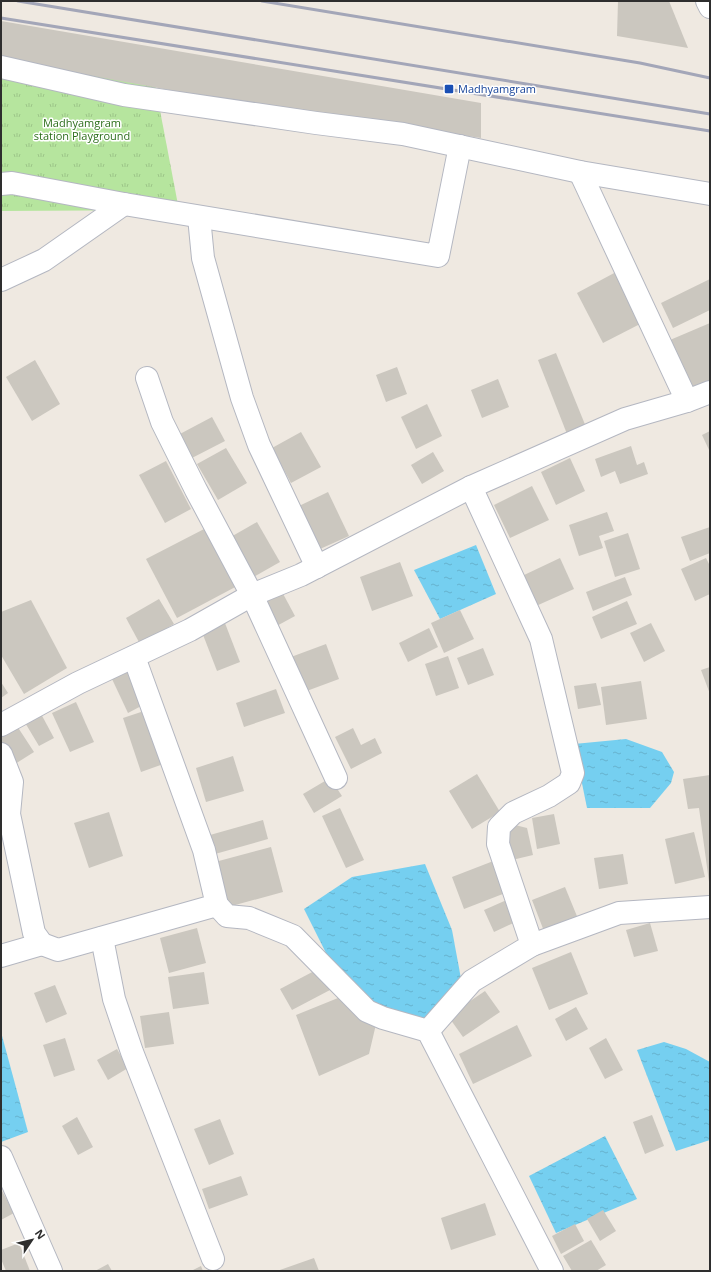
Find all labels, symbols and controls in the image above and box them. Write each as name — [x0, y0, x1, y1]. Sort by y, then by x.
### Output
place label: Madhyamgram — [458, 81, 536, 96]
marker: Madhyamgram — [443, 83, 455, 95]
park label: Madhyamgram station Playground — [34, 115, 130, 143]
north arrow — [12, 1220, 52, 1260]
text: N — [32, 1226, 49, 1242]

